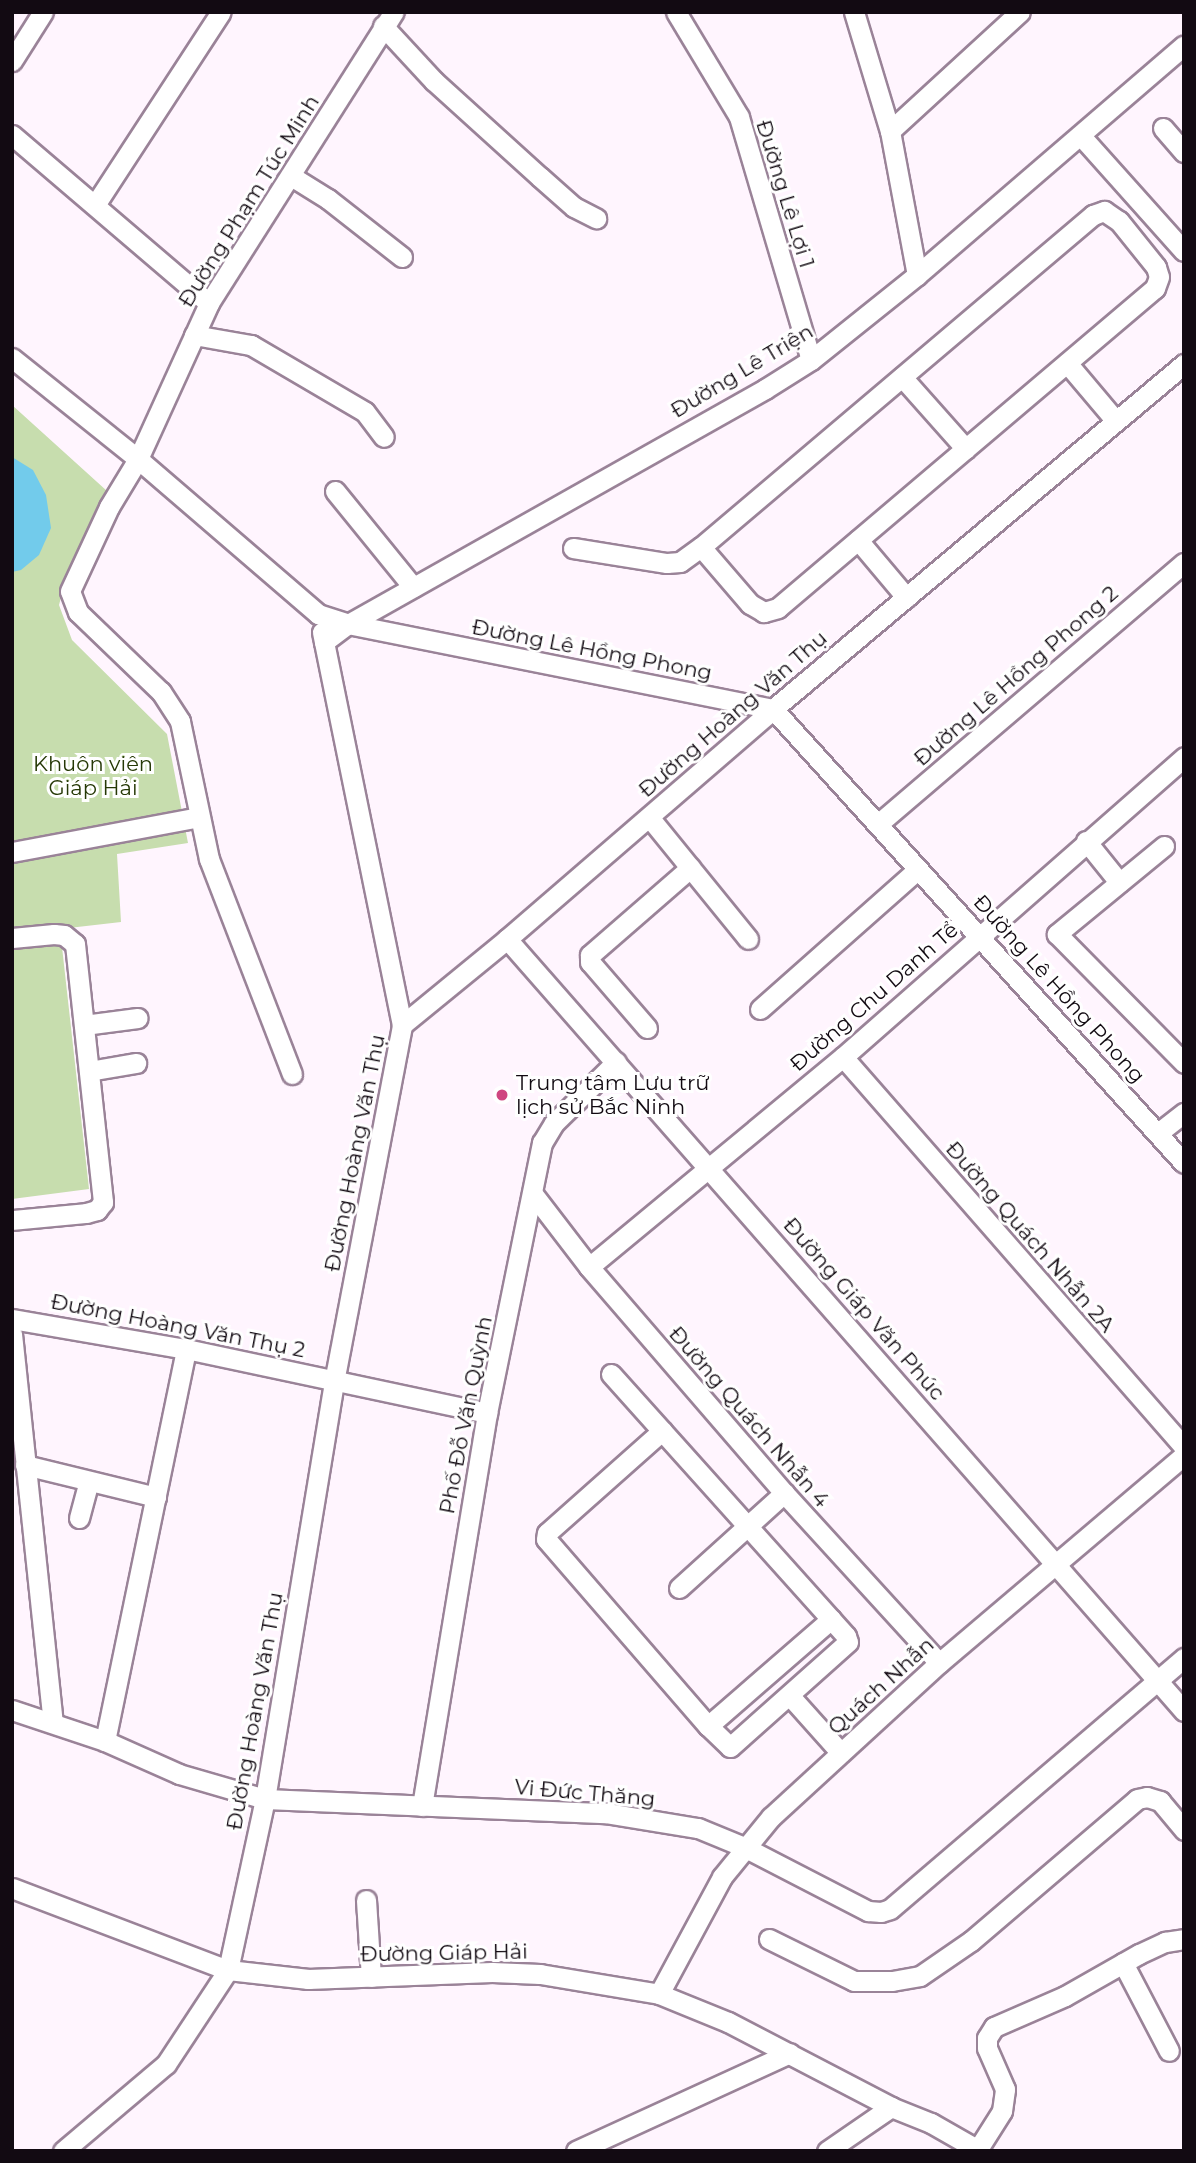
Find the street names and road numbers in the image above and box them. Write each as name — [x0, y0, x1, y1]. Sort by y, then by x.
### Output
street label: Đường Phạm Túc Minh — [173, 90, 325, 312]
street label: Đường Lê Lợi 1 — [751, 117, 819, 271]
street label: Đường Lê Triện — [666, 319, 818, 423]
street label: Đường Lê Hồng Phong 2 — [909, 581, 1123, 771]
street label: Đường Lê Hồng Phong — [470, 614, 714, 686]
street label: Đường Hoàng Văn Thụ — [634, 625, 832, 803]
street label: Đường Lê Hồng Phong — [968, 890, 1150, 1088]
street label: Đường Chu Danh Tể — [785, 917, 963, 1077]
street label: Đường Hoàng Văn Thụ — [320, 1032, 390, 1274]
street label: Đường Quách Nhẫn 2A — [940, 1137, 1120, 1337]
street label: Đường Giáp Văn Phúc — [778, 1213, 950, 1405]
street label: Đường Hoàng Văn Thụ 2 — [49, 1289, 307, 1363]
street label: Phố Đỗ Văn Quỳnh — [434, 1314, 498, 1516]
street label: Đường Quách Nhẫn 4 — [664, 1321, 834, 1513]
street label: Đường Hoàng Văn Thụ — [222, 1590, 288, 1832]
street label: Quách Nhẫn — [823, 1632, 939, 1740]
street label: Vi Đức Thăng — [514, 1774, 656, 1812]
street label: Đường Giáp Hải — [360, 1939, 528, 1967]

